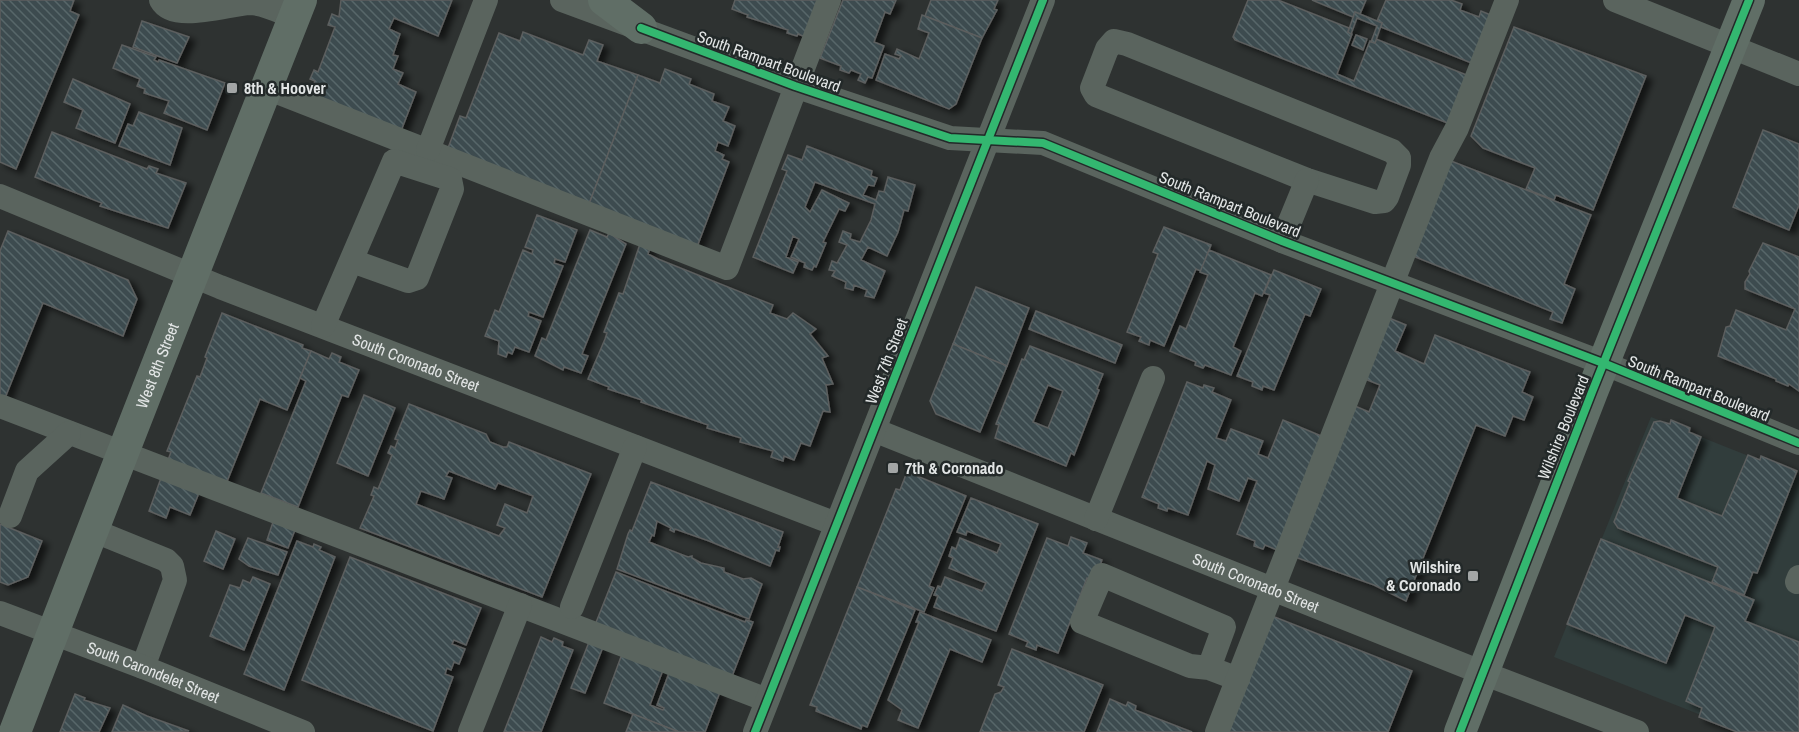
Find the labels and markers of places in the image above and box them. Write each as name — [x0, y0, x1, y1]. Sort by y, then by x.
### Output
place label: 8th & Hoover — [244, 77, 327, 99]
marker: 8th & Hoover — [225, 81, 239, 95]
place label: 7th & Coronado — [905, 457, 1003, 479]
marker: 7th & Coronado — [886, 461, 900, 475]
place label: Wilshire & Coronado — [1386, 556, 1461, 596]
marker: Wilshire & Coronado — [1466, 569, 1480, 583]

